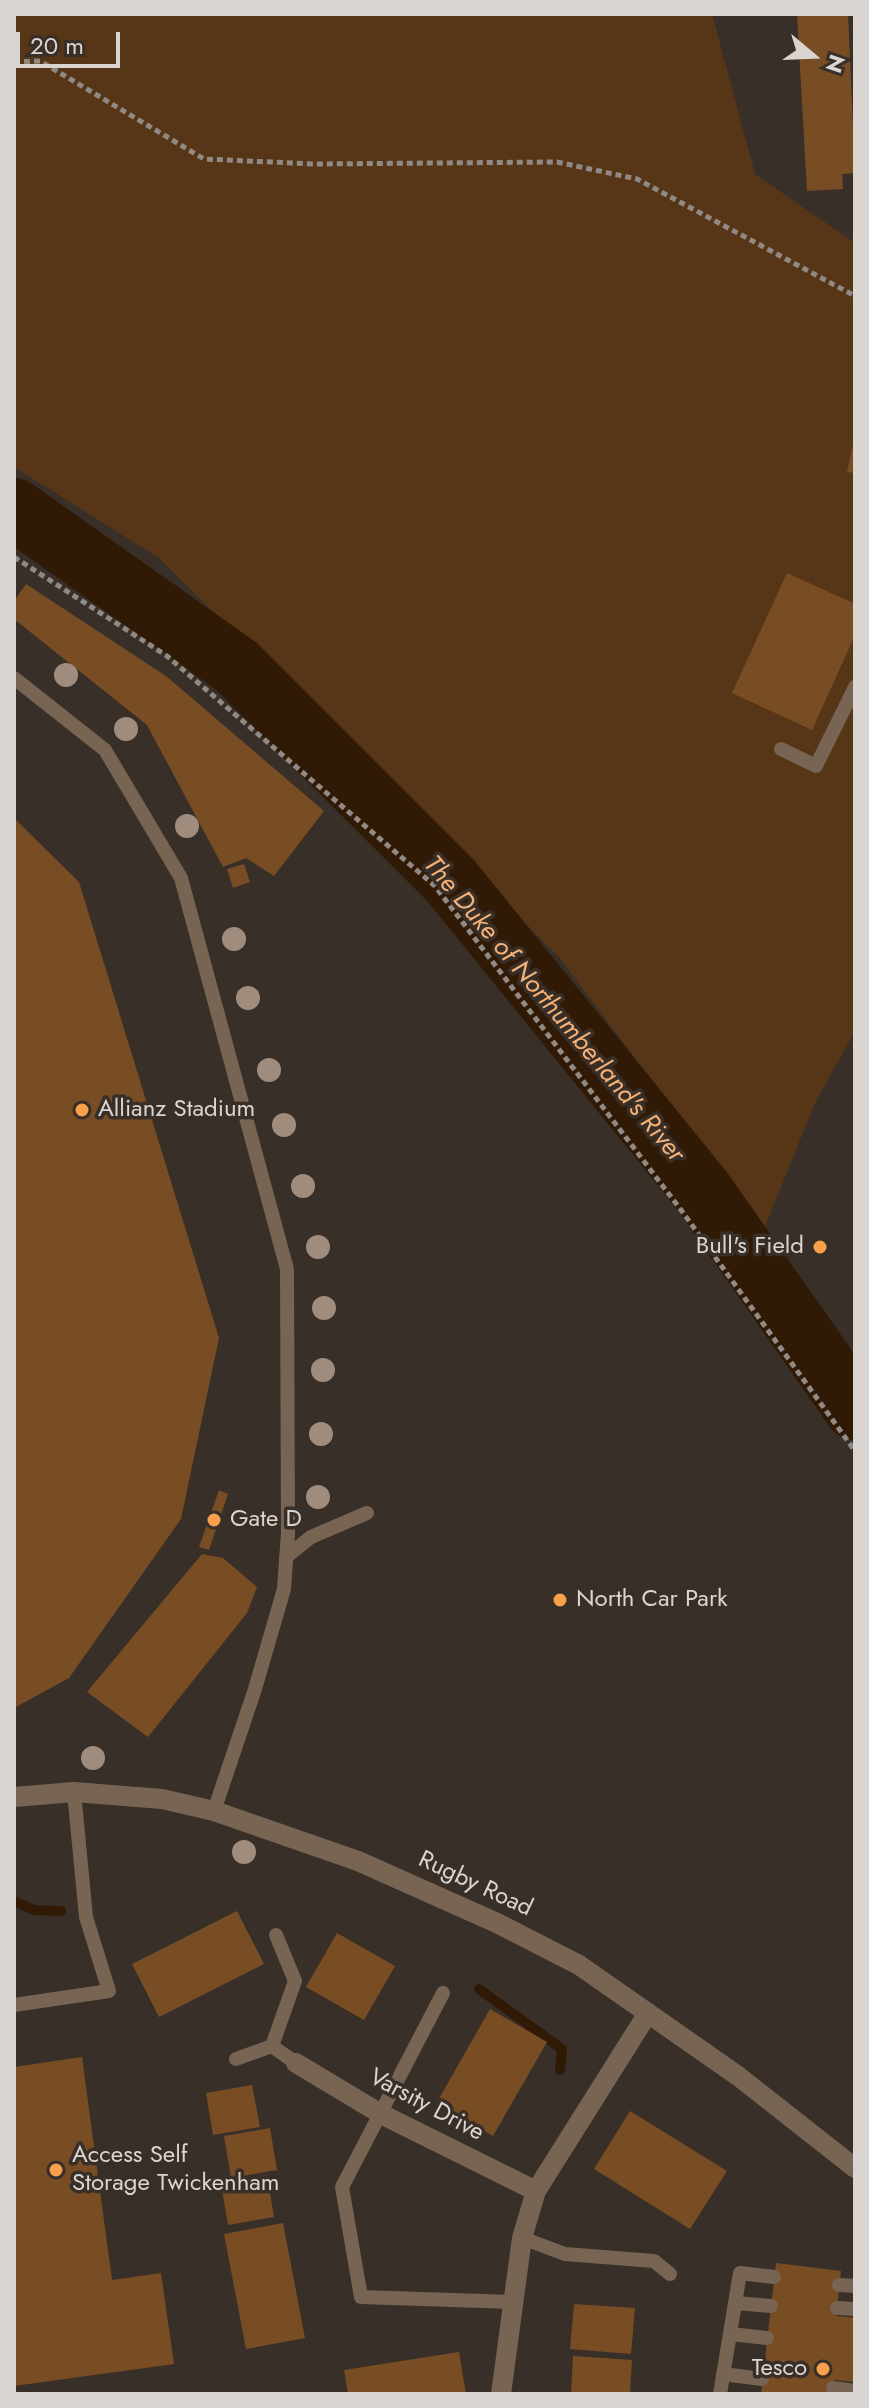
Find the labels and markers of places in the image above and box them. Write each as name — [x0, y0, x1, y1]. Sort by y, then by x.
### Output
place label: Allianz Stadium — [98, 1096, 255, 1124]
marker: Allianz Stadium — [73, 1101, 91, 1119]
place label: Bull's Field — [696, 1233, 804, 1261]
marker: Bull's Field — [811, 1238, 829, 1256]
place label: Gate D — [230, 1506, 302, 1534]
marker: Gate D — [205, 1511, 223, 1529]
place label: North Car Park — [576, 1586, 728, 1614]
marker: North Car Park — [551, 1591, 569, 1609]
place label: Access Self Storage Twickenham — [72, 2142, 280, 2198]
marker: Access Self Storage Twickenham — [47, 2161, 65, 2179]
place label: Tesco — [752, 2355, 807, 2383]
marker: Tesco — [814, 2360, 832, 2378]

